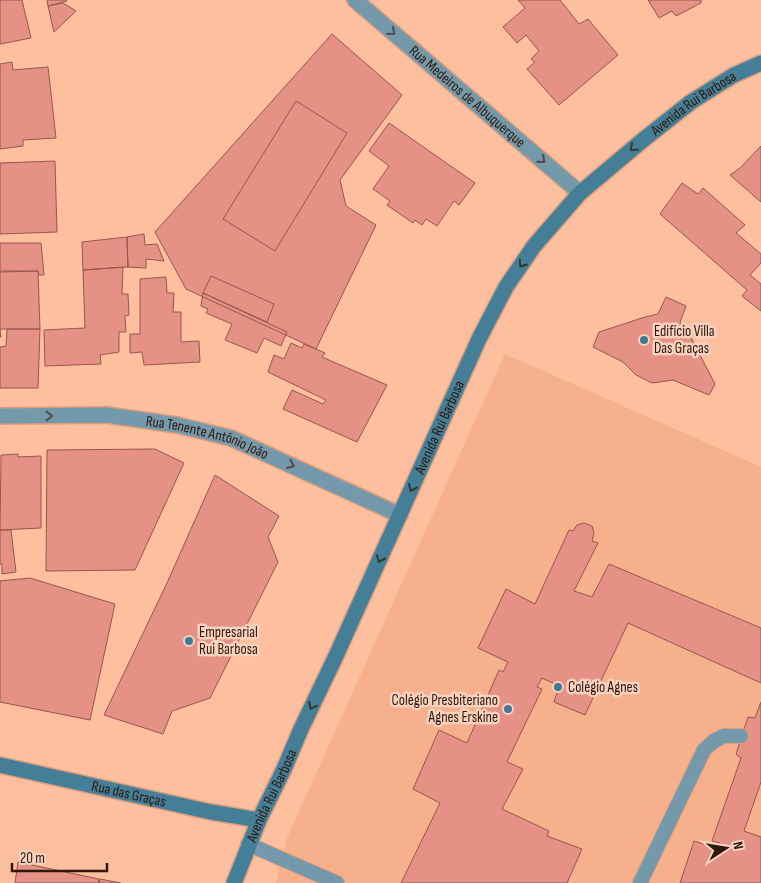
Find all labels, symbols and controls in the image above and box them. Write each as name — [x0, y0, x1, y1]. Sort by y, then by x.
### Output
one-way arrow — [387, 26, 396, 35]
street label: Rua Medeiros de Albuquerque — [405, 41, 529, 152]
street label: Avenida Rui Barbosa — [646, 66, 740, 140]
one-way arrow — [630, 142, 639, 151]
one-way arrow — [536, 155, 545, 163]
one-way arrow — [519, 258, 528, 268]
place label: Edifício Villa Das Graças — [654, 322, 715, 358]
marker: Edifício Villa Das Graças — [638, 334, 650, 346]
street label: Avenida Rui Barbosa — [409, 377, 469, 478]
one-way arrow — [45, 411, 53, 421]
street label: Rua Tenente Antônio João — [144, 411, 272, 463]
one-way arrow — [286, 459, 295, 470]
one-way arrow — [407, 483, 418, 492]
one-way arrow — [375, 554, 386, 563]
place label: Empresarial Rui Barbosa — [199, 623, 258, 659]
marker: Empresarial Rui Barbosa — [183, 635, 195, 647]
place label: Colégio Agnes — [568, 678, 638, 697]
marker: Colégio Agnes — [552, 681, 564, 693]
place label: Colégio Presbiteriano Agnes Erskine — [392, 691, 498, 727]
one-way arrow — [307, 701, 318, 710]
marker: Colégio Presbiteriano Agnes Erskine — [502, 703, 514, 715]
street label: Avenida Rui Barbosa — [241, 746, 301, 846]
street label: Rua das Graças — [90, 776, 168, 811]
north arrow — [701, 823, 751, 873]
scale bar — [12, 840, 108, 872]
text: N — [729, 840, 747, 851]
text: 20 m — [20, 849, 45, 868]

